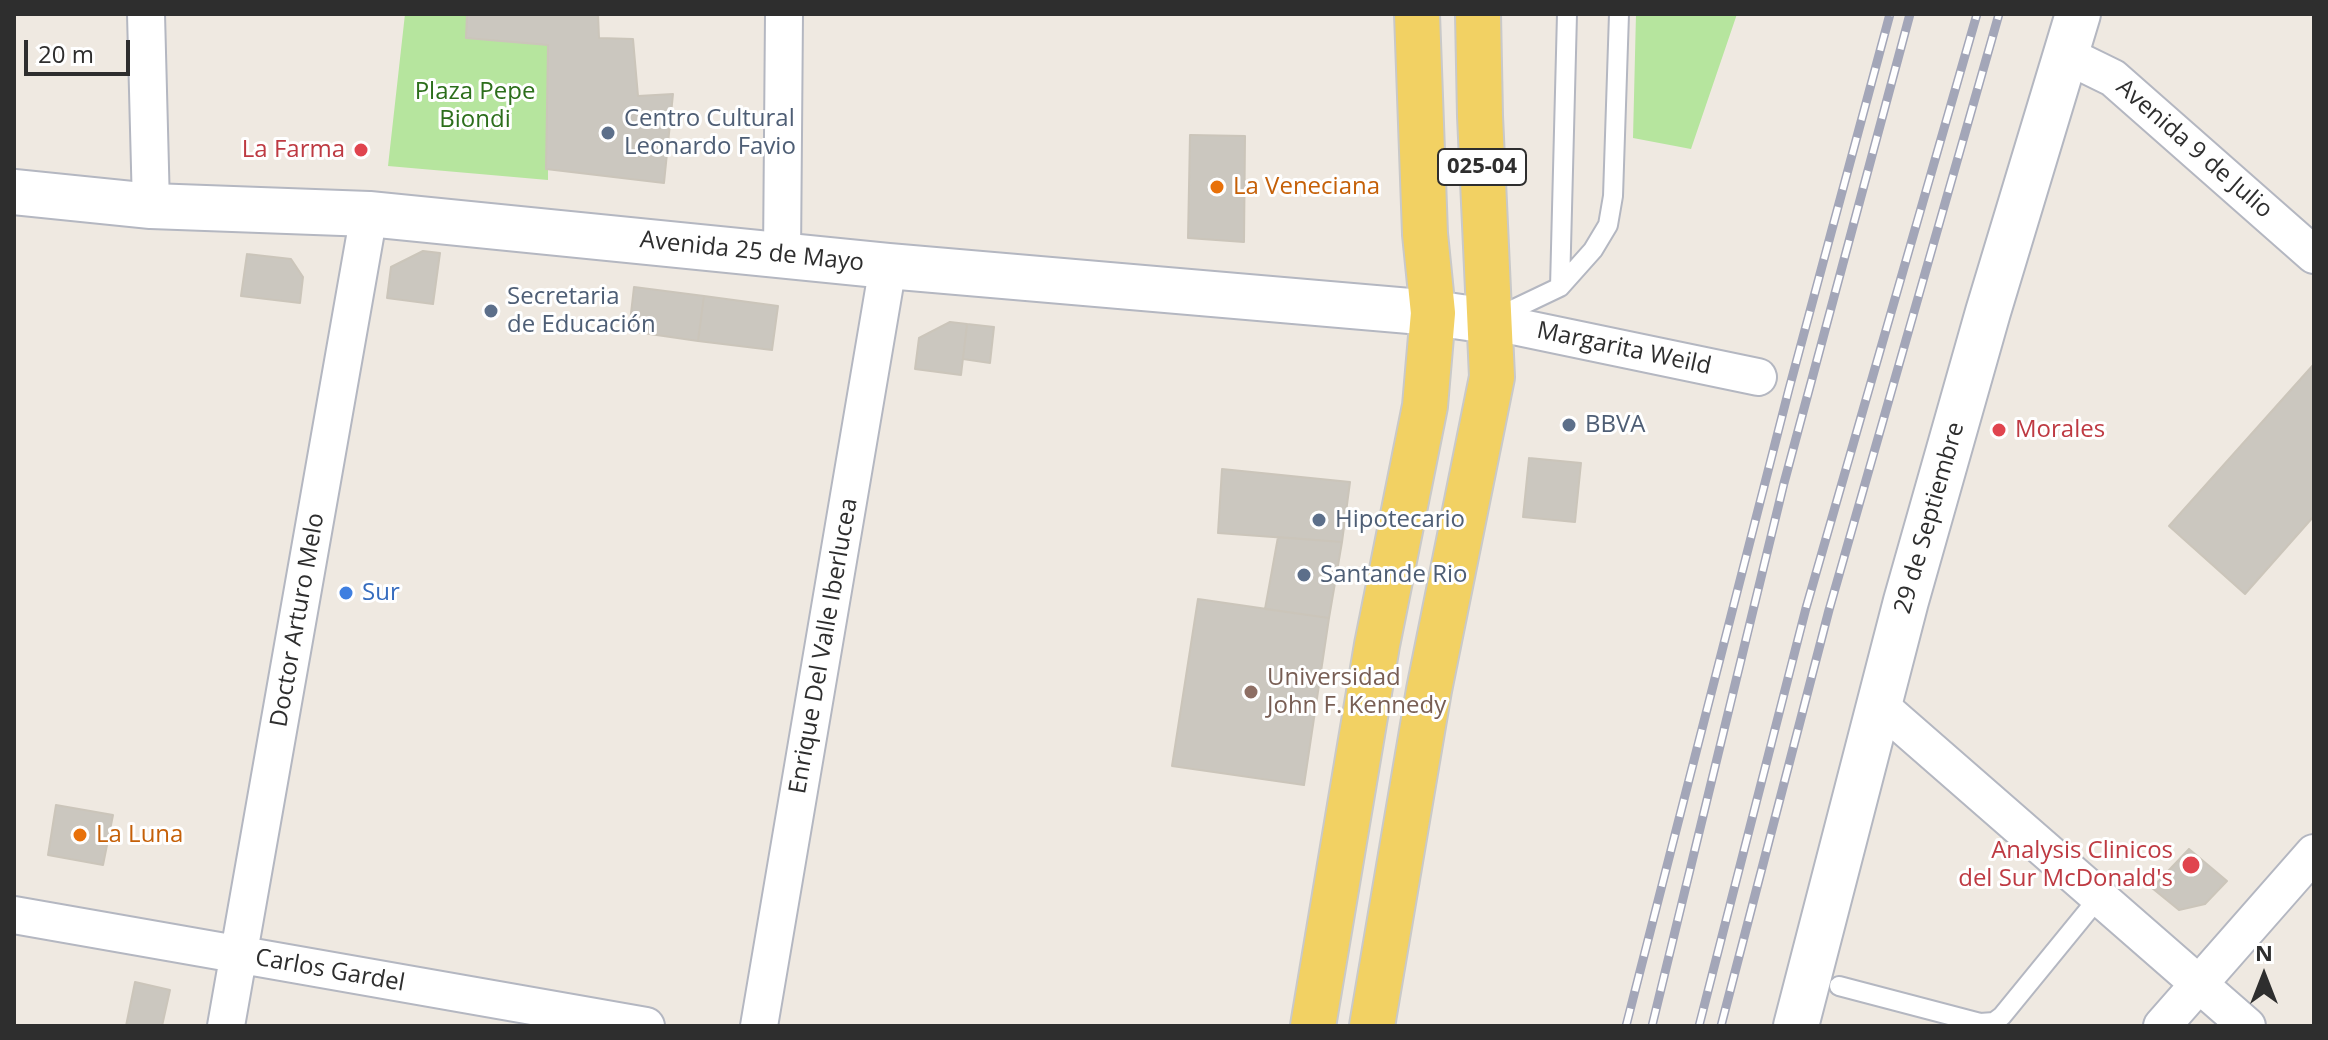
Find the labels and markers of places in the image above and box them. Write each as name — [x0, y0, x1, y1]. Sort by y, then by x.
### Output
place label: Centro Cultural Leonardo Favio — [624, 105, 796, 161]
marker: Centro Cultural Leonardo Favio — [599, 124, 617, 142]
place label: La Farma — [242, 136, 345, 164]
marker: La Farma — [352, 141, 370, 159]
place label: La Veneciana — [1233, 173, 1380, 201]
marker: La Veneciana — [1208, 178, 1226, 196]
place label: Secretaria de Educación — [507, 283, 656, 339]
marker: Secretaria de Educación — [482, 302, 500, 320]
place label: BBVA — [1585, 411, 1645, 439]
marker: BBVA — [1560, 416, 1578, 434]
place label: Morales — [2015, 416, 2105, 444]
marker: Morales — [1990, 421, 2008, 439]
place label: Hipotecario — [1335, 506, 1465, 534]
marker: Hipotecario — [1310, 511, 1328, 529]
place label: Santande Rio — [1320, 561, 1468, 589]
marker: Santande Rio — [1295, 566, 1313, 584]
place label: Sur — [362, 579, 400, 607]
marker: Sur — [337, 584, 355, 602]
place label: Universidad John F. Kennedy — [1267, 664, 1446, 720]
marker: Universidad John F. Kennedy — [1242, 683, 1260, 701]
place label: La Luna — [96, 821, 183, 849]
marker: La Luna — [71, 826, 89, 844]
place label: Analysis Clinicos del Sur McDonald's — [1958, 837, 2173, 893]
marker: Analysis Clinicos del Sur McDonald's — [2180, 854, 2202, 876]

